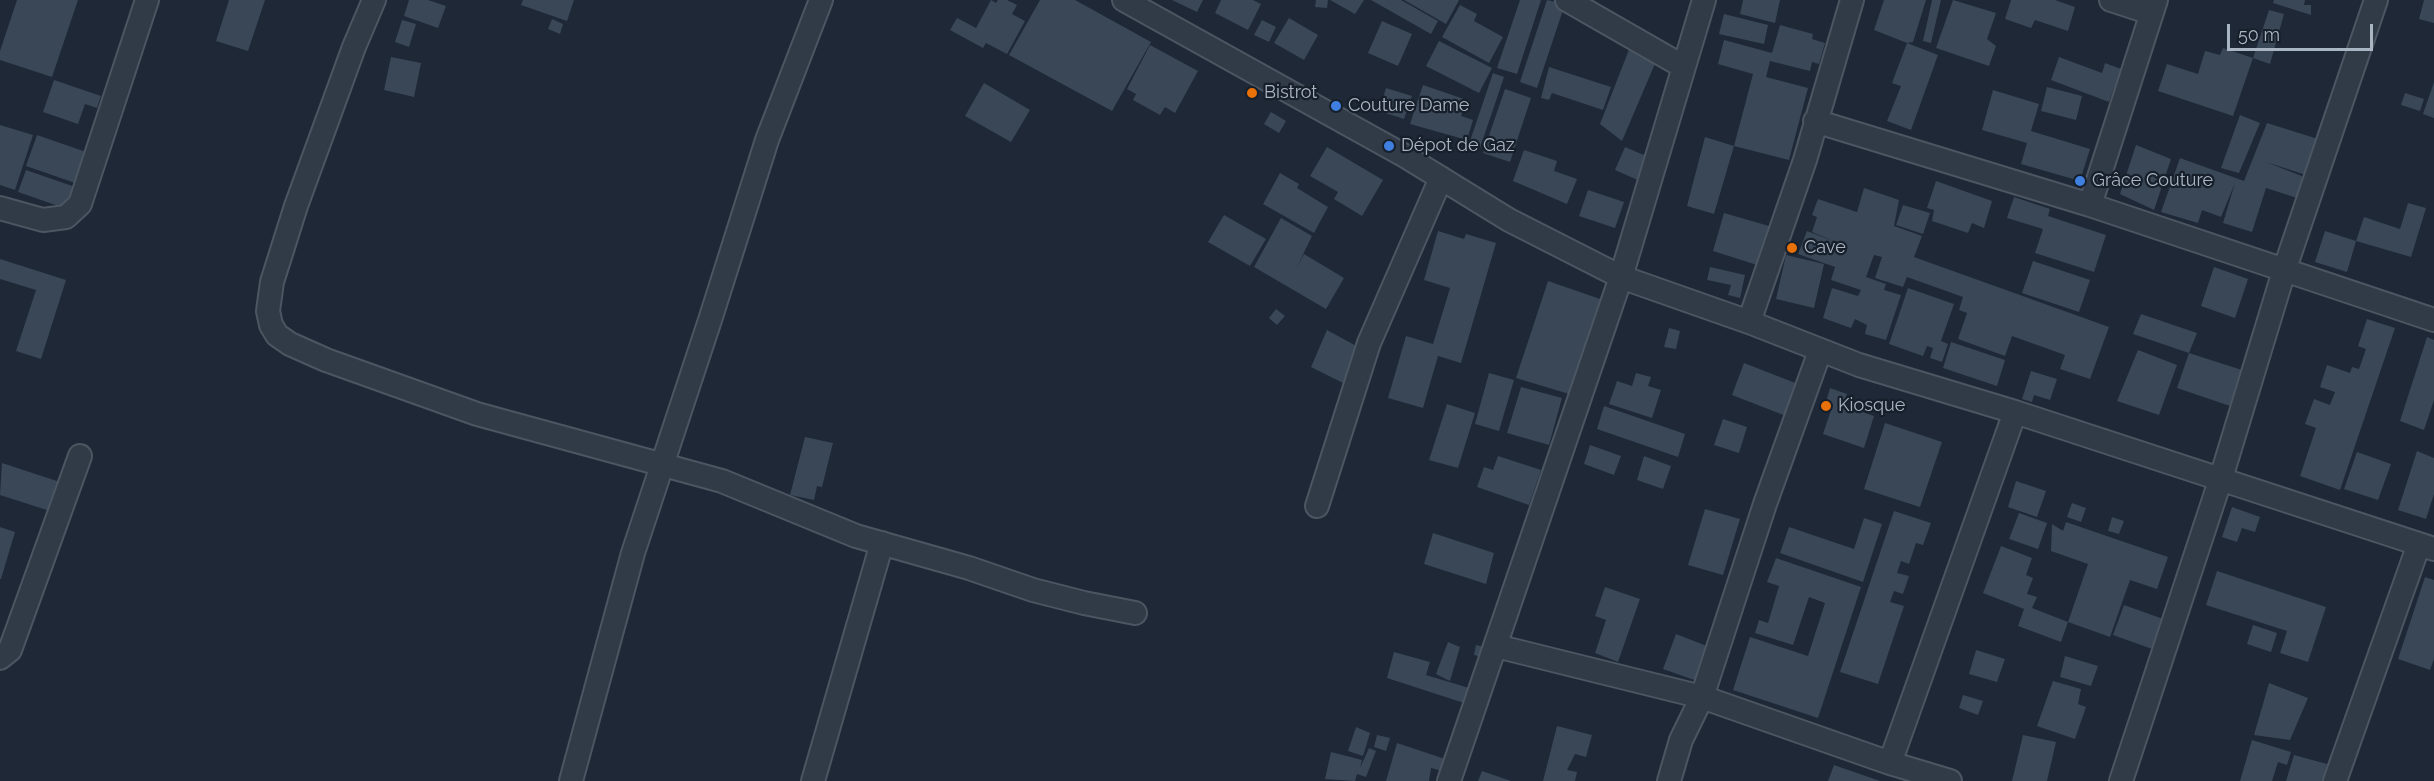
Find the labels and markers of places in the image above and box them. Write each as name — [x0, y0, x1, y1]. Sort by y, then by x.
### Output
place label: Bistrot — [1264, 82, 1317, 104]
marker: Bistrot — [1245, 86, 1259, 100]
place label: Couture Dame — [1348, 95, 1469, 117]
marker: Couture Dame — [1329, 99, 1343, 113]
place label: Dépot de Gaz — [1401, 135, 1515, 157]
marker: Dépot de Gaz — [1382, 139, 1396, 153]
place label: Grâce Couture — [2092, 170, 2213, 192]
marker: Grâce Couture — [2073, 174, 2087, 188]
place label: Cave — [1804, 237, 1846, 259]
marker: Cave — [1785, 241, 1799, 255]
place label: Kiosque — [1838, 395, 1905, 417]
marker: Kiosque — [1819, 399, 1833, 413]

